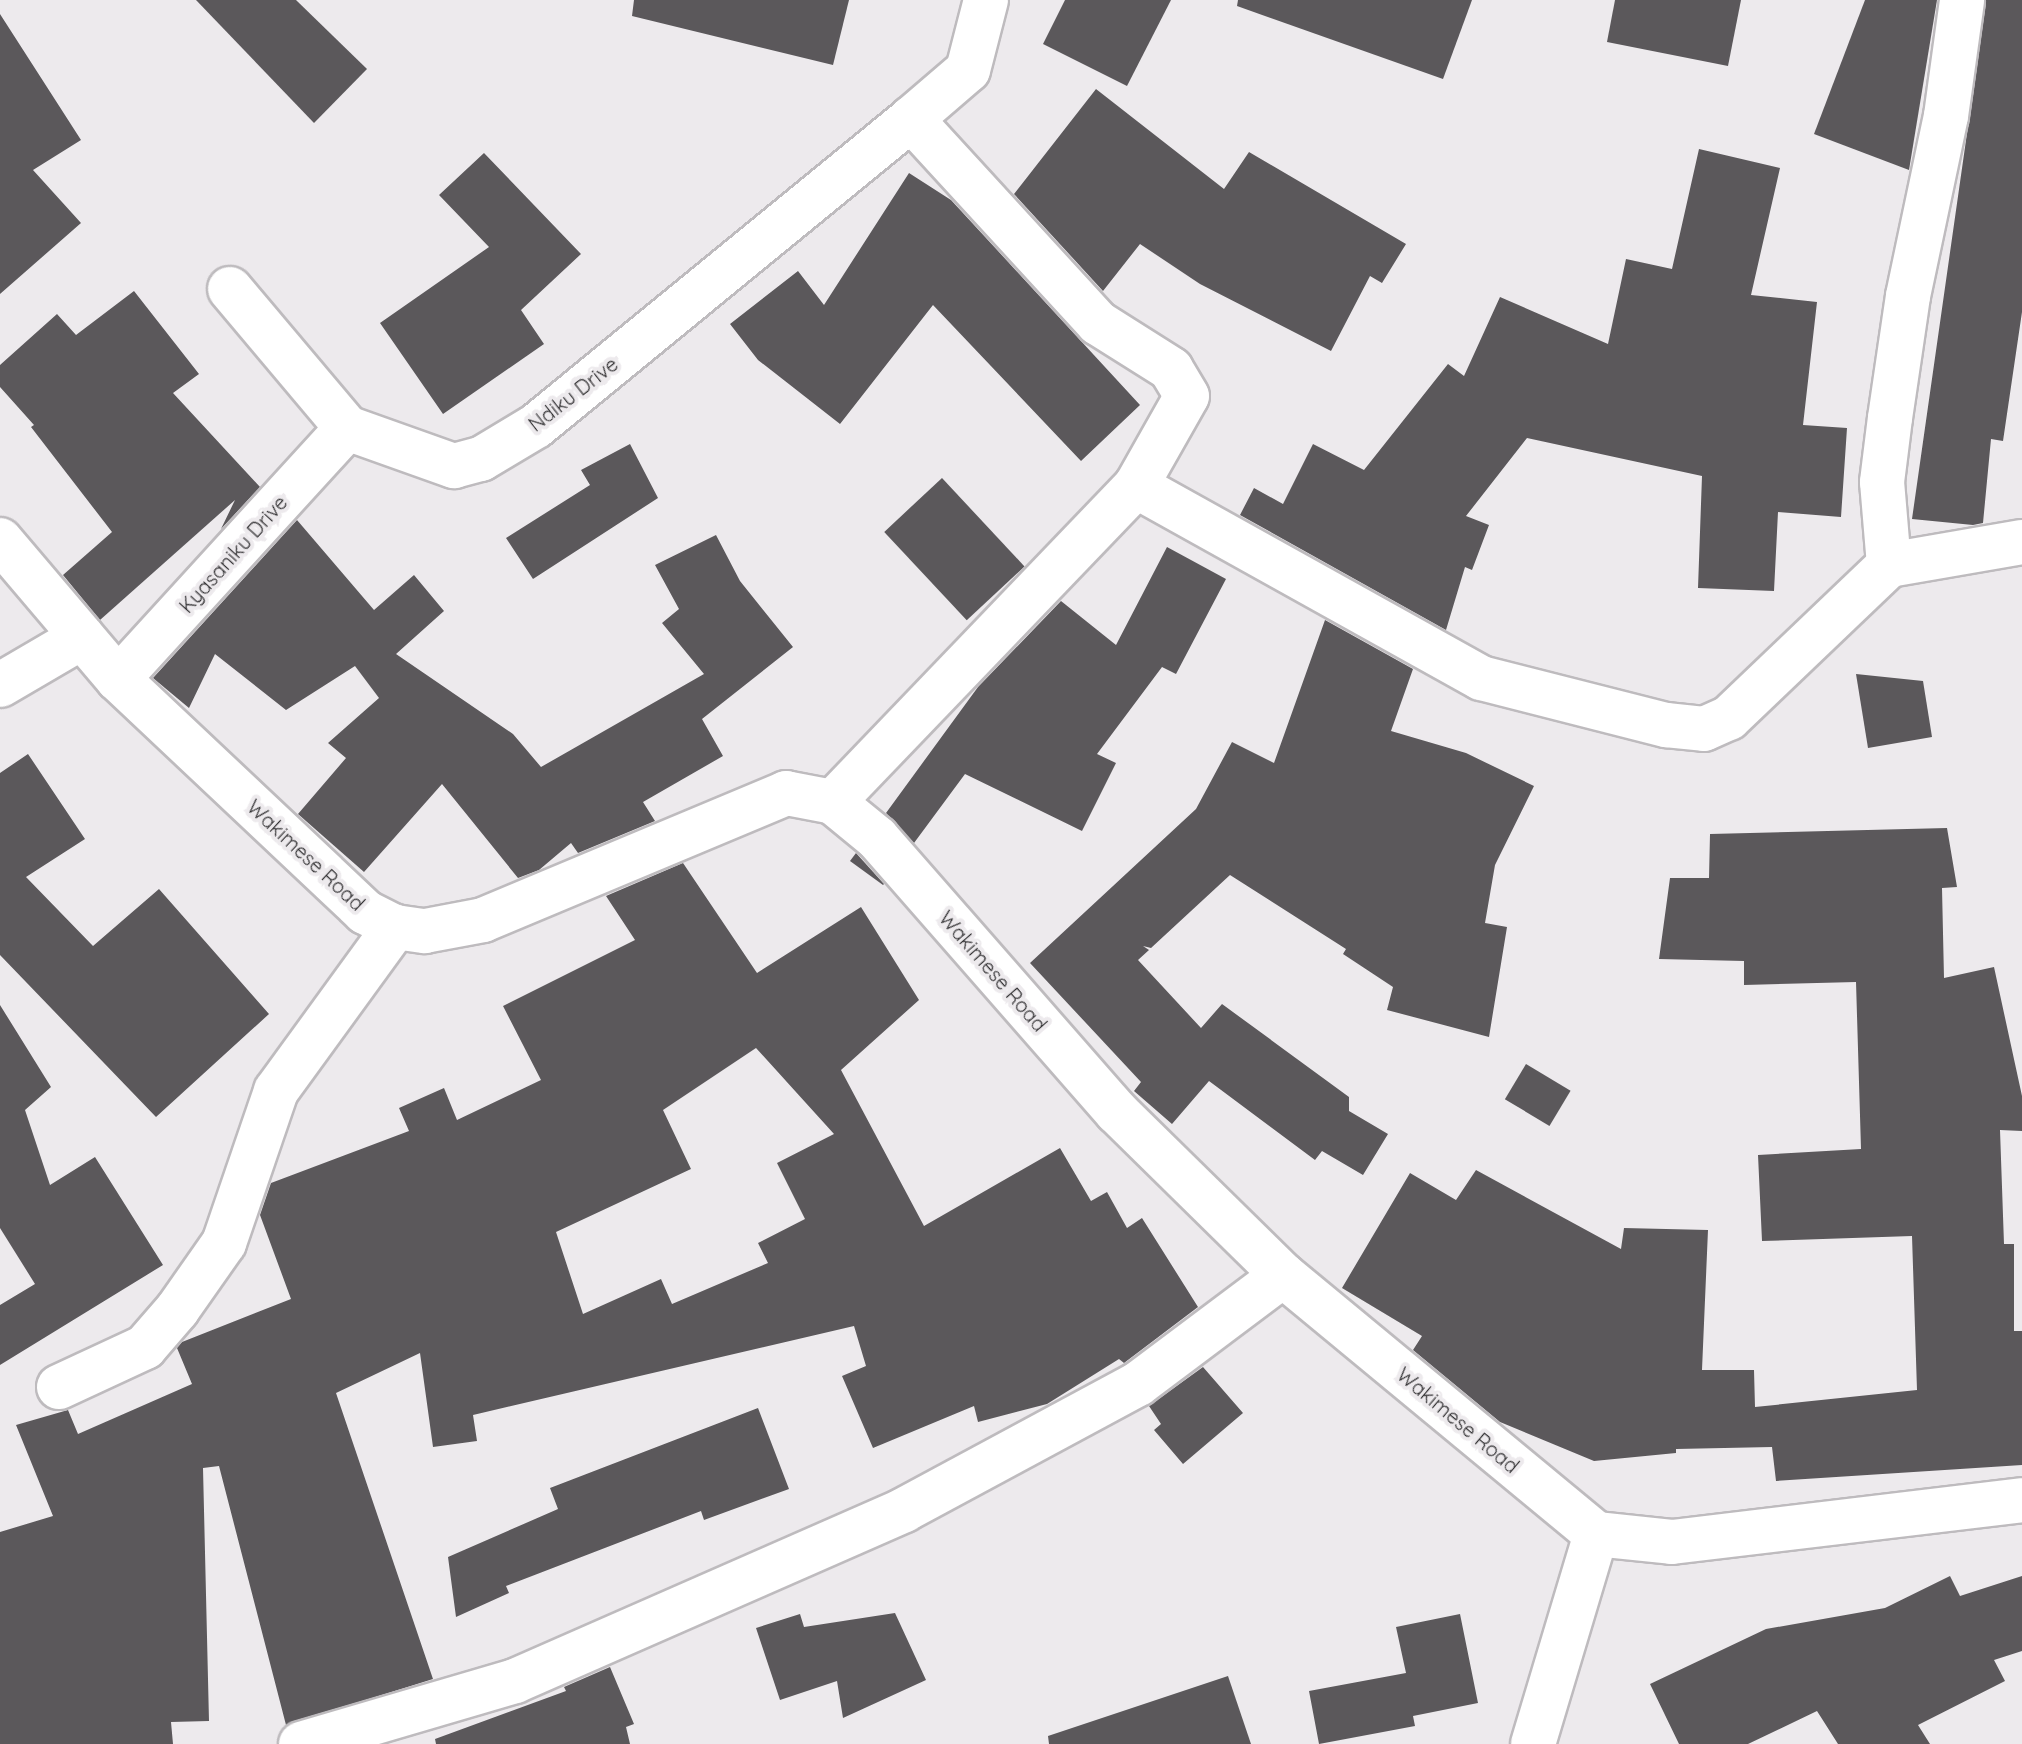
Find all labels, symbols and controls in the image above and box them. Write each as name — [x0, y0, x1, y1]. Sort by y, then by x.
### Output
street label: Ndiku Drive — [524, 352, 622, 436]
street label: Kyasaniku Drive — [174, 490, 292, 618]
street label: Wakimese Road — [242, 795, 370, 915]
street label: Wakimese Road — [934, 906, 1052, 1036]
street label: Wakimese Road — [1392, 1362, 1524, 1478]

